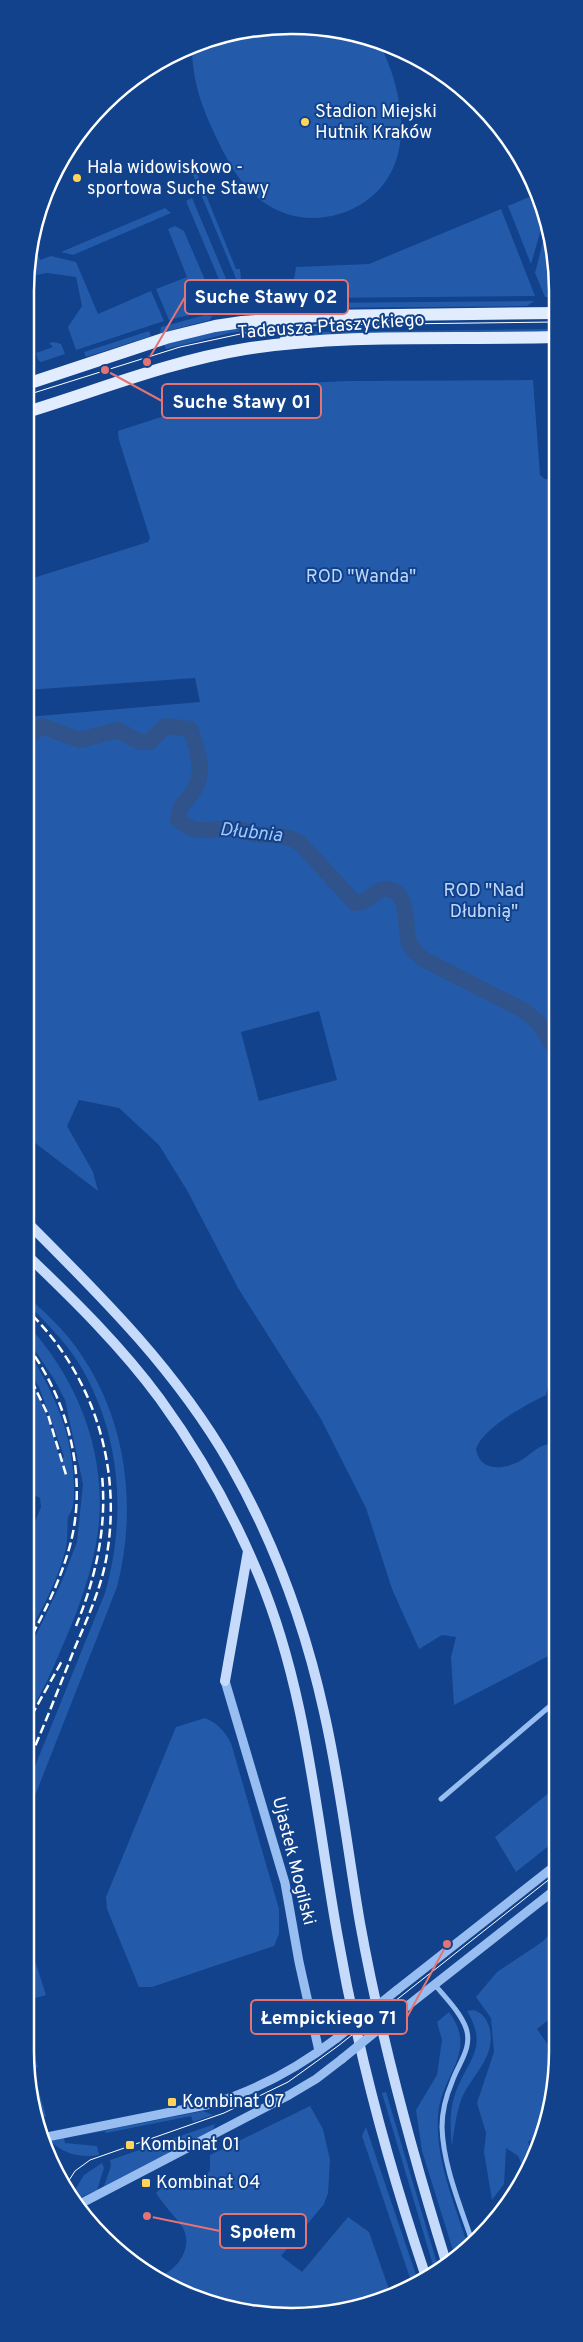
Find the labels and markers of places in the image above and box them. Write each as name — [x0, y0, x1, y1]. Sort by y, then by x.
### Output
place label: Stadion Miejski Hutnik Kraków — [315, 101, 437, 145]
marker: Stadion Miejski Hutnik Kraków — [299, 116, 311, 128]
place label: Hala widowiskowo - sportowa Suche Stawy — [87, 157, 269, 201]
marker: Hala widowiskowo - sportowa Suche Stawy — [71, 172, 83, 184]
callout: Suche Stawy 02 — [185, 280, 348, 314]
callout: Suche Stawy 01 — [162, 384, 321, 418]
callout: Łempickiego 71 — [251, 2000, 407, 2034]
place label: Kombinat 07 — [182, 2091, 284, 2114]
marker: Kombinat 07 — [166, 2096, 178, 2108]
place label: Kombinat 01 — [140, 2134, 240, 2157]
marker: Kombinat 01 — [124, 2139, 136, 2151]
place label: Kombinat 04 — [156, 2172, 261, 2195]
marker: Kombinat 04 — [140, 2177, 152, 2189]
callout: Społem — [220, 2214, 306, 2248]

